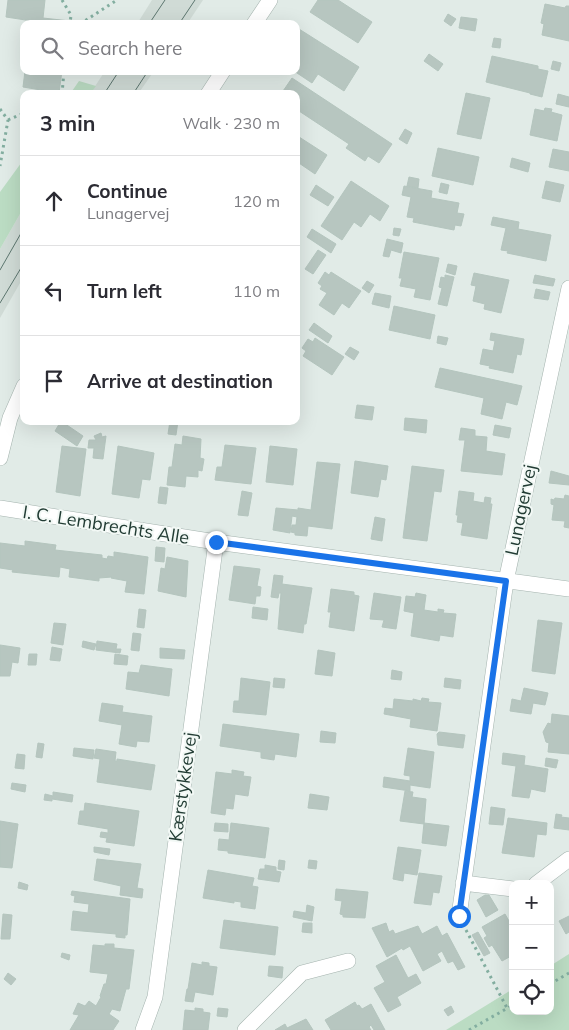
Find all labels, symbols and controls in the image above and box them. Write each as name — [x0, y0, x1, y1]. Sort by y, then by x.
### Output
search box — [20, 20, 300, 75]
icon: search — [38, 34, 66, 62]
text: Search here — [78, 36, 182, 60]
text: 3 min — [40, 110, 95, 136]
text: Walk · 230 m — [182, 113, 280, 133]
text: Continue — [87, 179, 167, 203]
icon: ahead — [40, 187, 68, 215]
text: 120 m — [233, 191, 280, 211]
text: Lunagervej — [87, 203, 169, 223]
icon: left — [40, 277, 68, 305]
text: Turn left — [87, 279, 162, 303]
text: 110 m — [233, 281, 280, 301]
icon: arrive — [40, 367, 68, 395]
text: Arrive at destination — [87, 369, 273, 393]
street label: Lunagervej — [500, 462, 541, 558]
street label: I. C. Lembrechts Alle — [21, 500, 191, 549]
route end — [205, 531, 228, 554]
street label: Kærstykkevej — [163, 731, 202, 843]
map controls — [509, 880, 554, 1015]
button: + — [509, 880, 554, 925]
route start — [448, 905, 471, 928]
button: − — [509, 925, 554, 970]
button: locate — [509, 970, 554, 1015]

